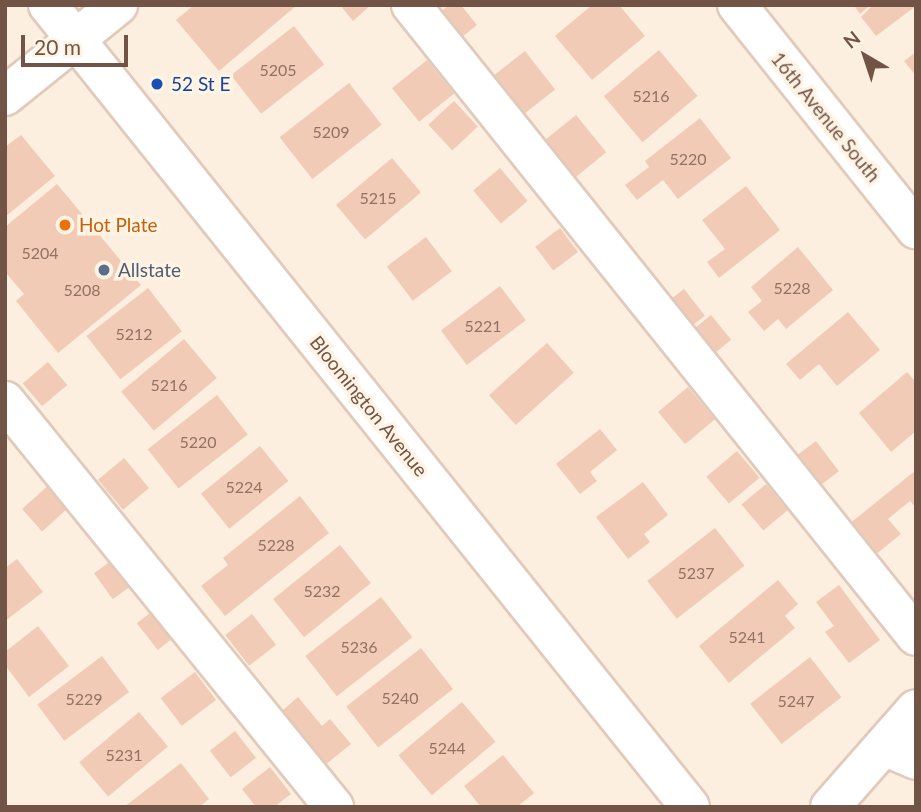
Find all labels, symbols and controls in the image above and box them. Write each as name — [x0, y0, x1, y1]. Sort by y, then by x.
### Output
scale bar — [24, 21, 131, 65]
north arrow — [830, 21, 900, 91]
text: N — [839, 26, 864, 53]
text: 20 m — [34, 34, 81, 59]
street label: 16th Avenue South — [766, 47, 886, 187]
house number: 5205 — [259, 60, 297, 80]
place label: 52 St E — [171, 73, 230, 95]
marker: 52 St E — [149, 76, 165, 92]
house number: 5216 — [632, 86, 670, 106]
house number: 5209 — [312, 122, 350, 142]
house number: 5220 — [669, 149, 707, 169]
house number: 5215 — [359, 188, 397, 208]
place label: Hot Plate — [79, 214, 157, 236]
marker: Hot Plate — [57, 217, 73, 233]
house number: 5204 — [21, 243, 59, 263]
place label: Allstate — [118, 259, 181, 281]
marker: Allstate — [96, 262, 112, 278]
house number: 5228 — [773, 278, 811, 298]
house number: 5208 — [63, 280, 101, 300]
house number: 5221 — [464, 316, 502, 336]
house number: 5212 — [115, 324, 153, 344]
street label: Bloomington Avenue — [305, 331, 433, 481]
house number: 5216 — [150, 375, 188, 395]
house number: 5220 — [179, 432, 217, 452]
house number: 5224 — [225, 477, 263, 497]
house number: 5228 — [257, 535, 295, 555]
house number: 5237 — [677, 563, 715, 583]
house number: 5232 — [303, 581, 341, 601]
house number: 5241 — [728, 627, 766, 647]
house number: 5236 — [340, 637, 378, 657]
house number: 5240 — [381, 688, 419, 708]
house number: 5229 — [65, 689, 103, 709]
house number: 5247 — [777, 691, 815, 711]
house number: 5244 — [428, 738, 466, 758]
house number: 5231 — [105, 745, 143, 765]

